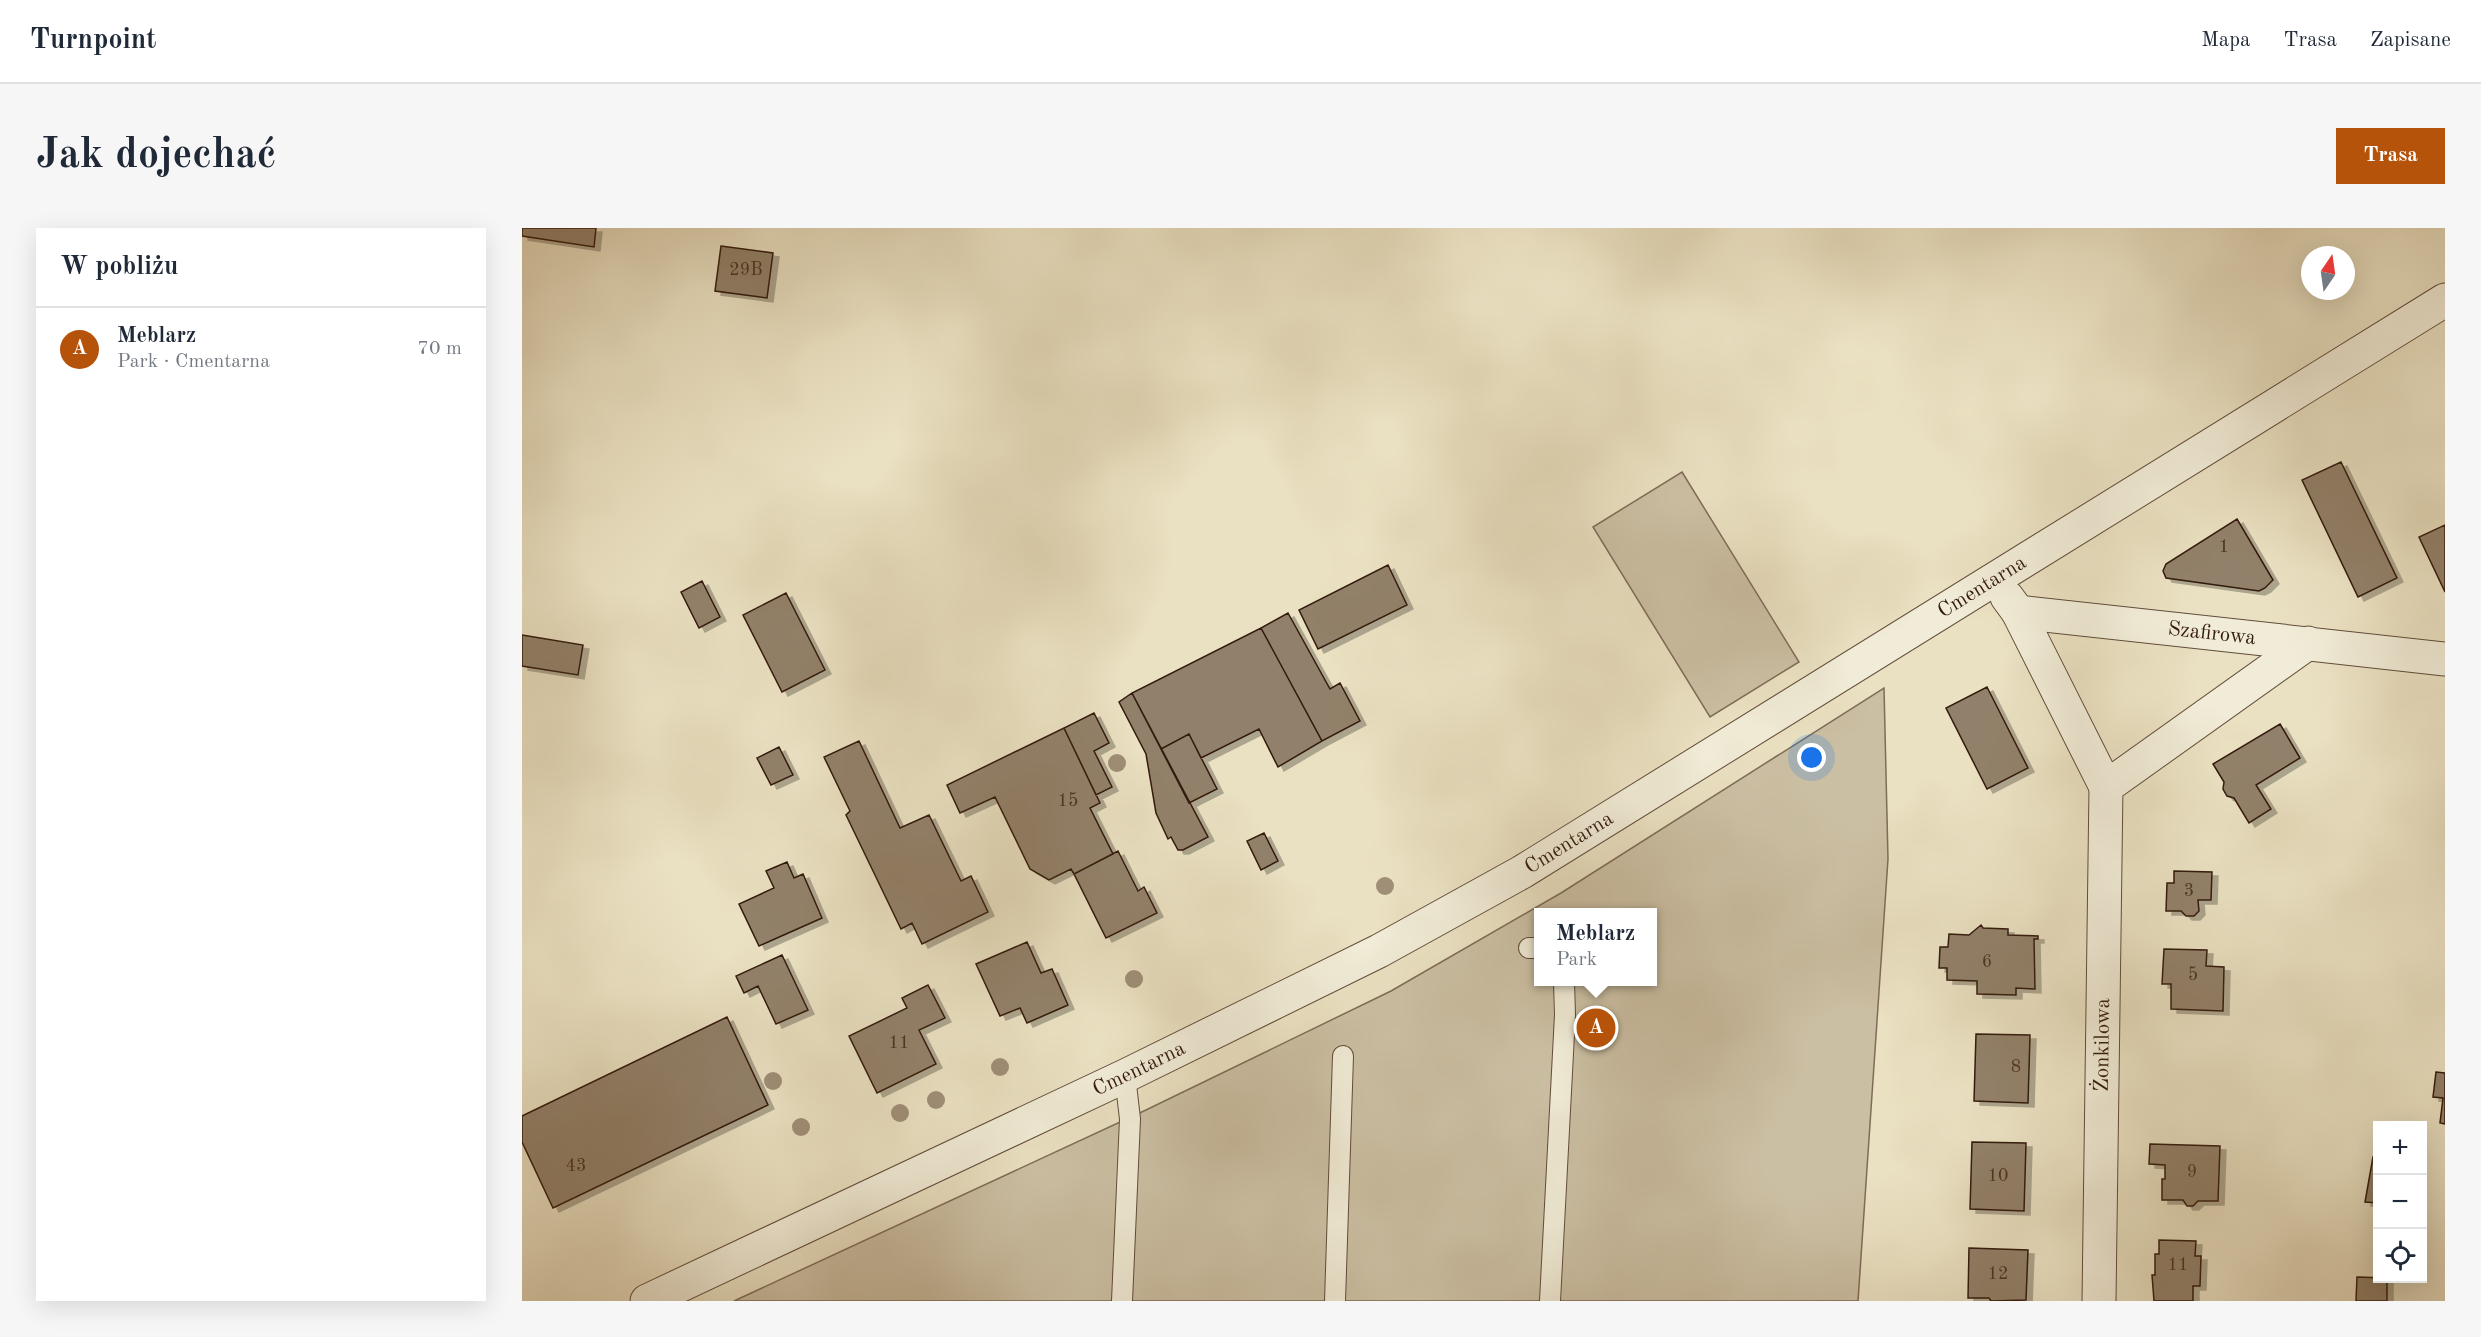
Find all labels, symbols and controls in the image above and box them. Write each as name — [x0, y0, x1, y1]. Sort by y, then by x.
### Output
text: Turnpoint — [30, 27, 157, 55]
text: Mapa — [2201, 30, 2250, 51]
text: Trasa — [2283, 30, 2337, 51]
text: Zapisane — [2370, 30, 2451, 51]
button: Trasa — [2336, 128, 2445, 184]
text: Jak dojechać — [36, 135, 277, 177]
north arrow — [2301, 246, 2355, 300]
text: W pobliżu — [60, 254, 178, 280]
house number: 29B — [729, 261, 763, 279]
text: Meblarz — [117, 325, 196, 347]
text: A — [72, 339, 87, 359]
text: 70 m — [417, 339, 462, 359]
text: Park · Cmentarna — [117, 352, 270, 372]
house number: 1 — [2219, 538, 2229, 556]
street label: Cmentarna — [1934, 552, 2030, 622]
street label: Szafirowa — [2167, 618, 2257, 649]
your location — [1797, 743, 1826, 772]
house number: 15 — [1058, 792, 1078, 810]
street label: Cmentarna — [1521, 808, 1617, 878]
house number: 3 — [2184, 882, 2194, 900]
popup — [1534, 908, 1657, 986]
text: Meblarz — [1556, 923, 1635, 945]
text: Park — [1556, 950, 1597, 970]
house number: 6 — [1982, 953, 1992, 971]
house number: 5 — [2188, 966, 2198, 984]
street label: Żonkilowa — [2087, 998, 2114, 1092]
pin: A — [1576, 1006, 1616, 1050]
house number: 11 — [889, 1034, 909, 1052]
street label: Cmentarna — [1090, 1038, 1189, 1100]
house number: 8 — [2011, 1058, 2021, 1076]
map controls — [2373, 1121, 2427, 1283]
button: + — [2373, 1121, 2427, 1175]
house number: 43 — [566, 1157, 586, 1175]
house number: 9 — [2187, 1163, 2197, 1181]
house number: 10 — [1988, 1167, 2008, 1185]
button: − — [2373, 1175, 2427, 1229]
button: locate — [2373, 1229, 2427, 1283]
house number: 11 — [2168, 1256, 2188, 1274]
house number: 12 — [1988, 1265, 2008, 1283]

